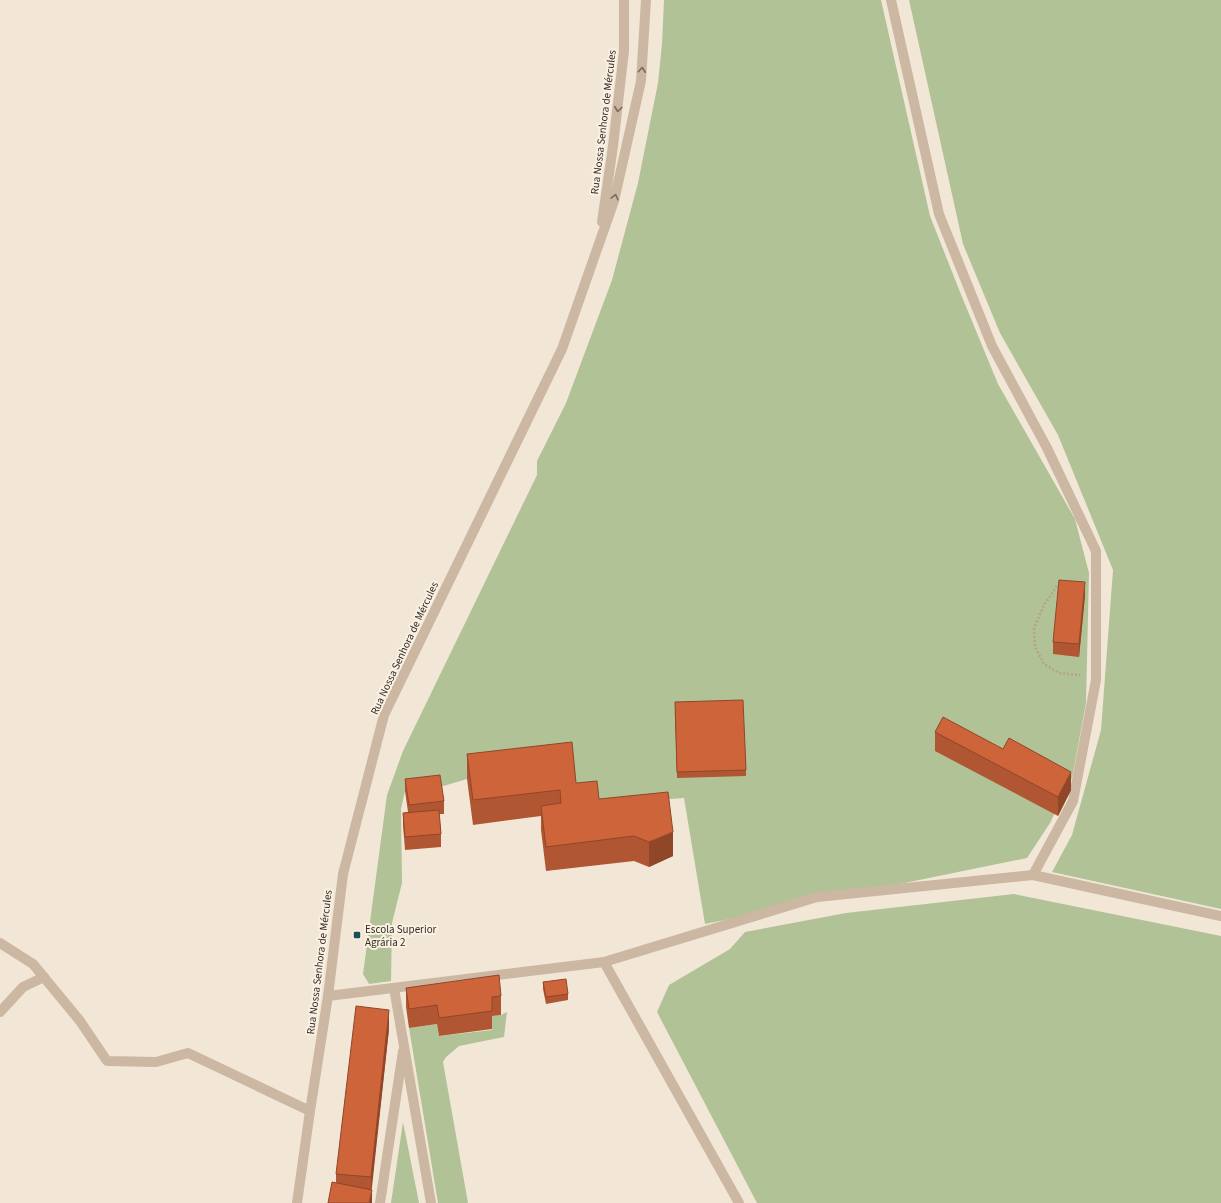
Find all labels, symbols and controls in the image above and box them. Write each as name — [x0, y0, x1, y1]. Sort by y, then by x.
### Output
street label: Rua Nossa Senhora de Mércules — [587, 49, 620, 195]
one-way arrow — [638, 67, 646, 73]
one-way arrow — [613, 106, 622, 112]
one-way arrow — [610, 194, 618, 200]
street label: Rua Nossa Senhora de Mércules — [367, 579, 442, 717]
street label: Rua Nossa Senhora de Mércules — [303, 889, 336, 1035]
place label: Escola Superior Agrária 2 — [365, 922, 437, 950]
marker: Escola Superior Agrária 2 — [352, 930, 362, 940]

